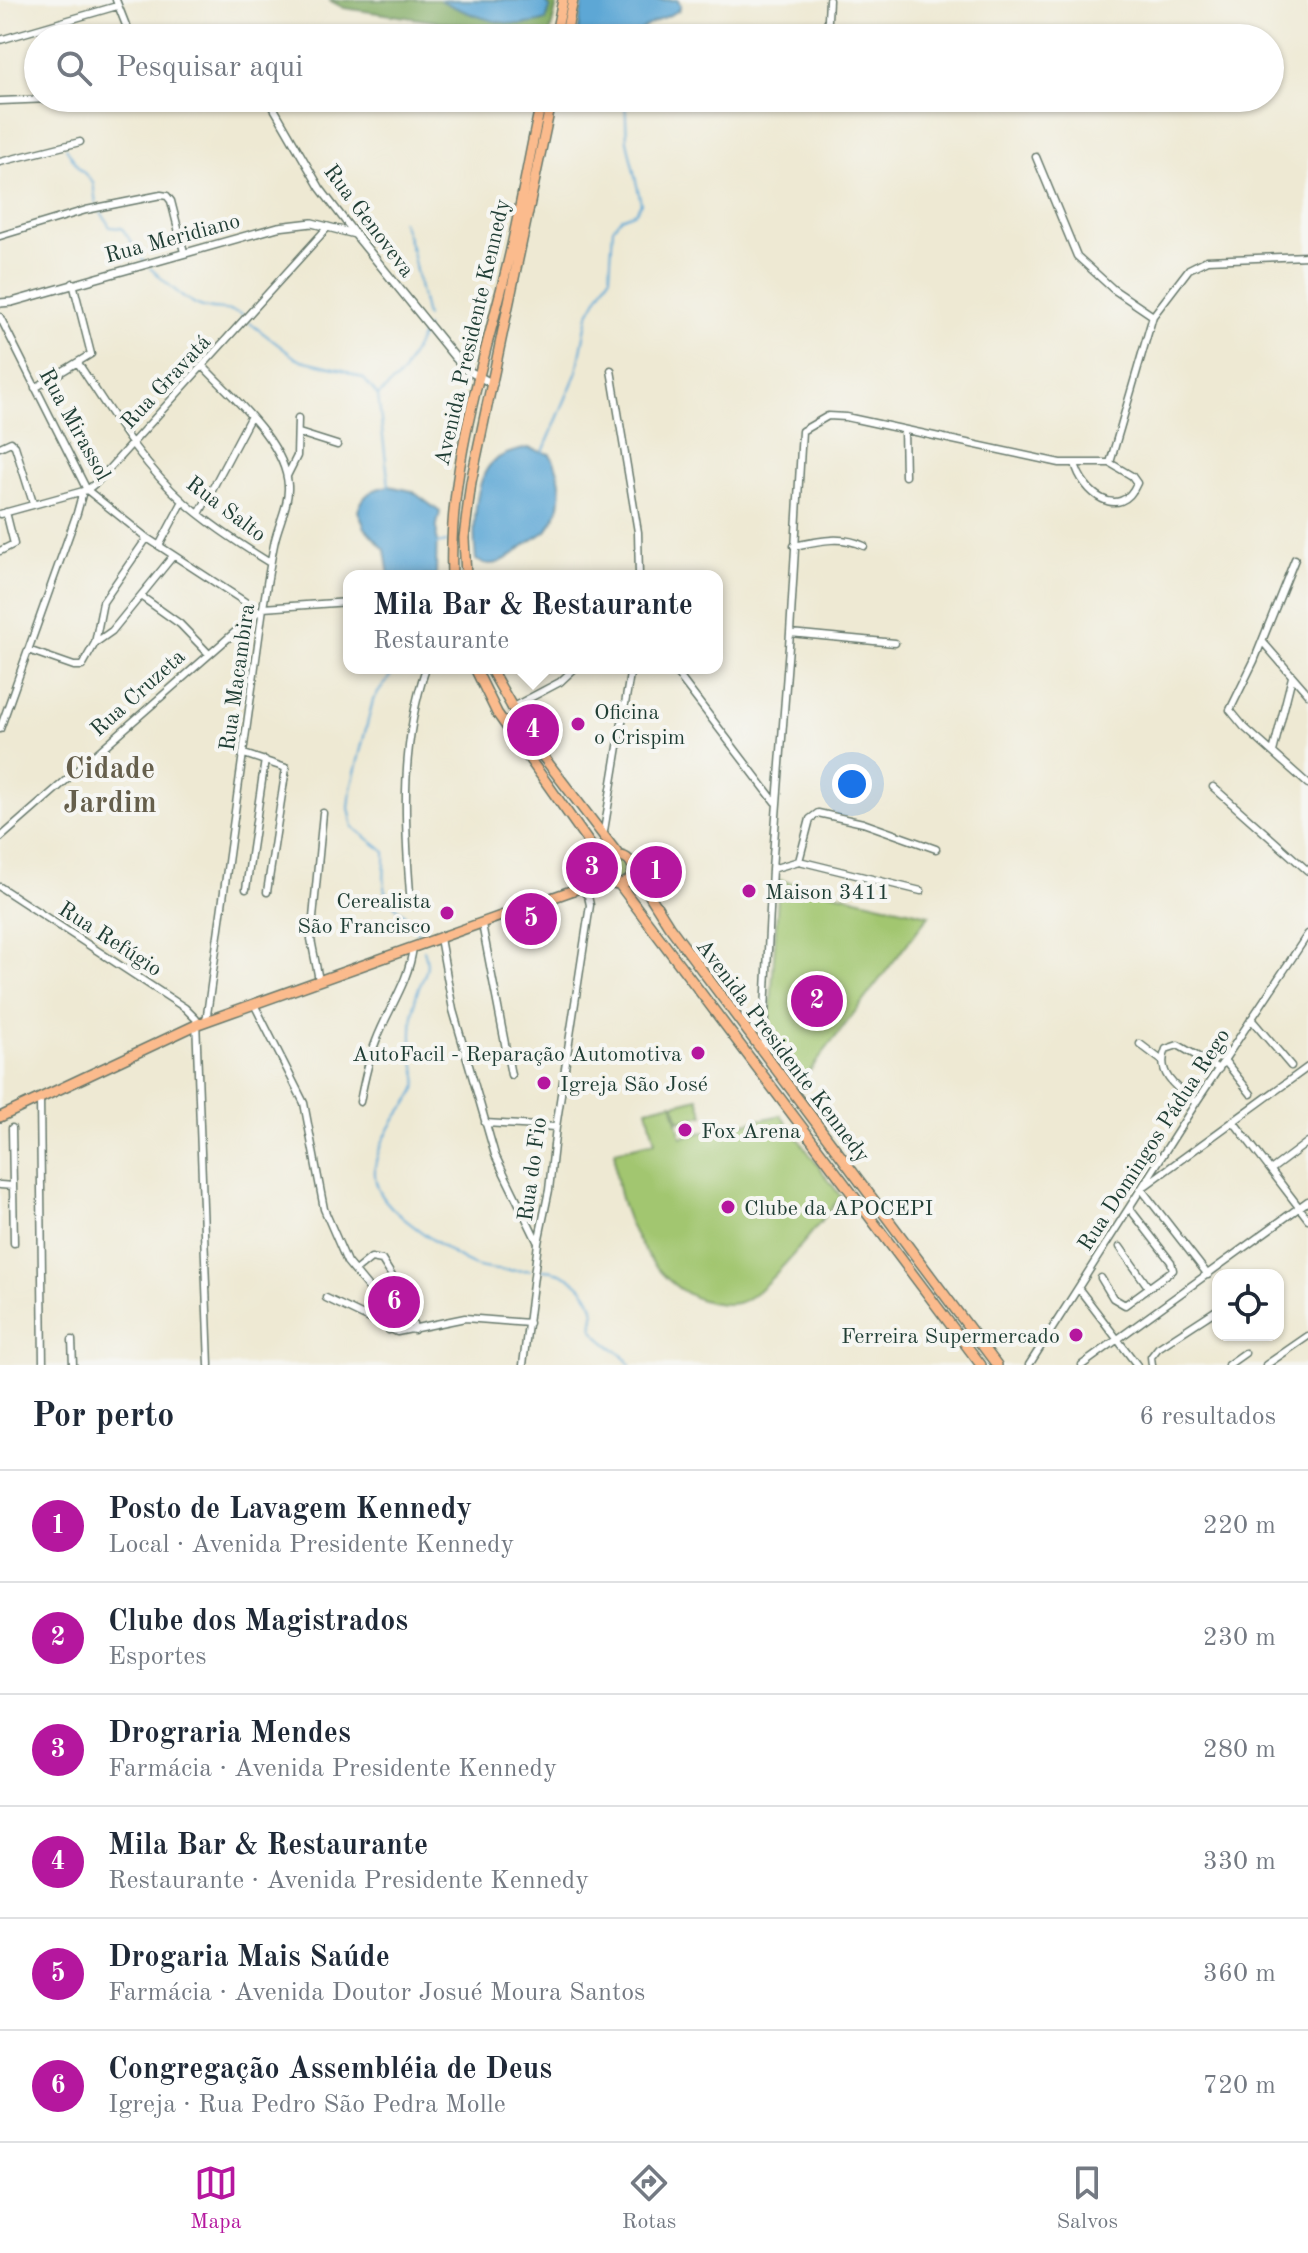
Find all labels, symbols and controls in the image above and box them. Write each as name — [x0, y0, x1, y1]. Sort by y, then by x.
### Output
search box — [24, 24, 1284, 112]
icon: search — [52, 46, 96, 90]
text: Pesquisar aqui — [116, 53, 303, 83]
street label: Rua Genoveva — [319, 161, 418, 282]
street label: Avenida Presidente Kennedy — [431, 197, 514, 468]
street label: Rua Meridiano — [102, 210, 243, 268]
street label: Rua Gravatá — [118, 331, 215, 434]
street label: Rua Mirassol — [34, 365, 114, 485]
street label: Rua Salto — [182, 473, 270, 547]
popup — [343, 570, 723, 674]
text: Mila Bar & Restaurante — [373, 591, 693, 621]
street label: Rua Macambira — [217, 602, 259, 753]
text: Restaurante — [373, 628, 509, 654]
street label: Rua Cruzeta — [87, 646, 190, 741]
pin: 4 — [507, 700, 559, 760]
place label: Oficina o Crispim — [594, 702, 685, 749]
marker: Oficina o Crispim — [569, 715, 587, 733]
district label: Cidade Jardim — [63, 755, 157, 819]
your location — [832, 764, 872, 804]
pin: 3 — [566, 838, 618, 898]
pin: 1 — [630, 842, 682, 902]
marker: Maison 3411 — [740, 882, 758, 900]
place label: Maison 3411 — [765, 882, 890, 904]
pin: 5 — [505, 889, 557, 949]
place label: Cerealista São Francisco — [297, 891, 431, 938]
street label: Rua Refúgio — [54, 898, 165, 981]
marker: Cerealista São Francisco — [438, 904, 456, 922]
street label: Avenida Presidente Kennedy — [691, 935, 874, 1167]
pin: 2 — [791, 971, 843, 1031]
street label: Rua Domingos Pádua Rego — [1075, 1025, 1235, 1255]
place label: AutoFacil - Reparação Automotiva — [352, 1044, 682, 1066]
marker: AutoFacil - Reparação Automotiva — [689, 1044, 707, 1062]
marker: Igreja São José — [535, 1074, 553, 1092]
place label: Igreja São José — [560, 1074, 708, 1096]
street label: Rua do Fio — [515, 1116, 551, 1223]
marker: Fox Arena — [676, 1121, 694, 1139]
place label: Fox Arena — [701, 1121, 801, 1143]
marker: Clube da APOCEPI — [719, 1198, 737, 1216]
place label: Clube da APOCEPI — [744, 1198, 933, 1220]
map controls — [1212, 1269, 1284, 1341]
button: locate — [1212, 1269, 1284, 1341]
pin: 6 — [368, 1272, 420, 1332]
place label: Ferreira Supermercado — [841, 1326, 1060, 1348]
marker: Ferreira Supermercado — [1067, 1326, 1085, 1344]
text: Por perto — [32, 1400, 174, 1434]
text: 6 resultados — [1139, 1404, 1276, 1430]
text: Posto de Lavagem Kennedy — [108, 1495, 472, 1525]
text: 1 — [50, 1513, 66, 1539]
text: 220 m — [1203, 1513, 1276, 1539]
text: Local · Avenida Presidente Kennedy — [108, 1532, 514, 1558]
text: Clube dos Magistrados — [108, 1607, 408, 1637]
text: 2 — [50, 1625, 66, 1651]
text: 230 m — [1203, 1625, 1276, 1651]
text: Esportes — [108, 1644, 207, 1670]
text: Drograria Mendes — [108, 1719, 351, 1749]
text: 3 — [50, 1737, 66, 1763]
text: 280 m — [1203, 1737, 1276, 1763]
text: Farmácia · Avenida Presidente Kennedy — [108, 1756, 557, 1782]
text: Mila Bar & Restaurante — [108, 1831, 428, 1861]
text: 4 — [50, 1849, 66, 1875]
text: 330 m — [1203, 1849, 1276, 1875]
text: Restaurante · Avenida Presidente Kennedy — [108, 1868, 589, 1894]
text: Drogaria Mais Saúde — [108, 1943, 390, 1973]
text: 5 — [50, 1961, 66, 1987]
text: 360 m — [1203, 1961, 1276, 1987]
text: Farmácia · Avenida Doutor Josué Moura Santos — [108, 1980, 645, 2006]
text: Congregação Assembléia de Deus — [108, 2055, 552, 2085]
text: 6 — [50, 2073, 66, 2099]
text: 720 m — [1203, 2073, 1276, 2099]
text: Igreja · Rua Pedro São Pedra Molle — [108, 2092, 506, 2118]
tab: Mapa — [190, 2161, 242, 2236]
tab: Rotas — [622, 2161, 676, 2236]
tab: Salvos — [1056, 2161, 1118, 2236]

